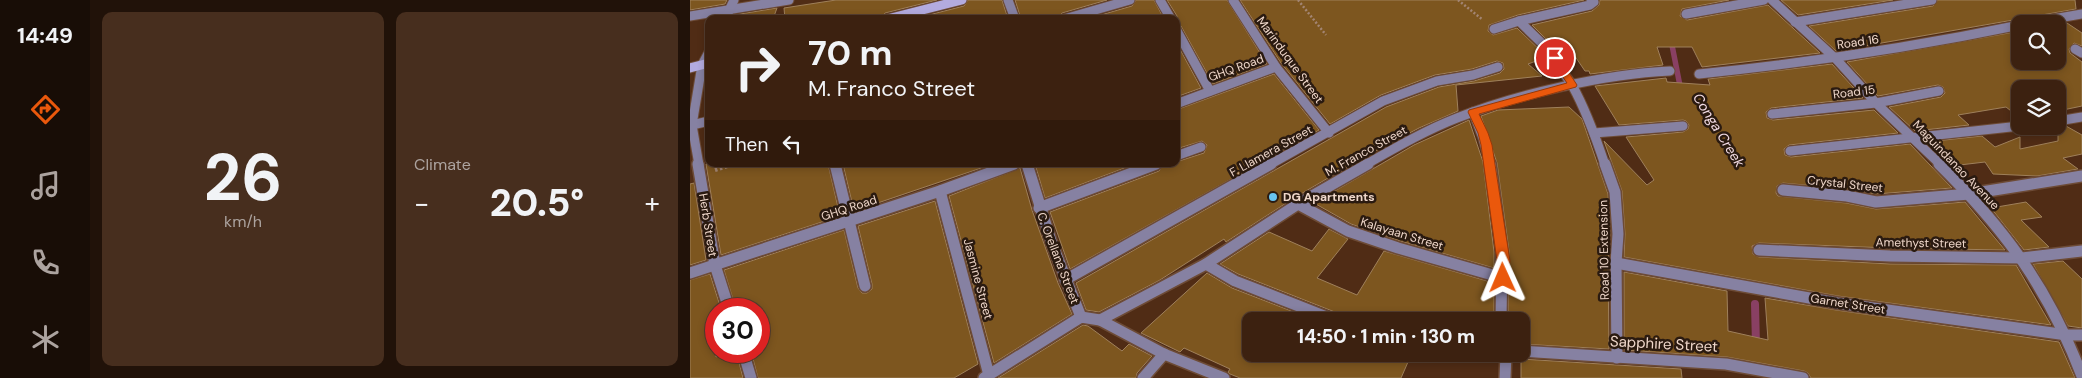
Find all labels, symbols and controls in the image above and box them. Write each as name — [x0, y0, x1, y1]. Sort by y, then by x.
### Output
street label: Marinduque Street — [1253, 13, 1327, 107]
map controls — [2011, 15, 2066, 135]
button: search — [2011, 15, 2066, 70]
text: 14:49 — [17, 21, 73, 50]
text: 70 m — [808, 30, 892, 76]
street label: Road 16 — [1836, 31, 1880, 53]
icon: right — [725, 35, 790, 100]
pin — [1534, 37, 1576, 79]
icon: arrive — [1541, 44, 1569, 72]
street label: GHQ Road — [1206, 51, 1266, 85]
text: M. Franco Street — [808, 74, 975, 103]
button: layers — [2011, 80, 2066, 135]
street label: Road 15 — [1832, 81, 1876, 103]
water label: Conga Creek — [1689, 90, 1749, 171]
icon: directions — [28, 92, 63, 127]
street label: Maguindanao Avenue — [1909, 117, 2003, 213]
street label: F. Llamera Street — [1227, 121, 1316, 180]
street label: M. Franco Street — [1322, 122, 1410, 180]
icon: left — [778, 130, 806, 158]
text: Then — [725, 132, 768, 157]
text: 26 — [204, 136, 282, 220]
text: Climate — [414, 154, 471, 175]
icon: music — [28, 168, 63, 203]
street label: Crystal Street — [1806, 172, 1884, 196]
text: 20.5° — [490, 178, 584, 228]
text: − — [414, 185, 429, 222]
text: + — [645, 185, 660, 222]
place label: DG Apartments — [1283, 189, 1375, 205]
street label: GHQ Road — [819, 191, 879, 225]
marker: DG Apartments — [1267, 191, 1279, 203]
street label: Herb Street — [695, 192, 721, 258]
street label: Road 10 Extension — [1595, 200, 1613, 300]
street label: C. Orellana Street — [1033, 210, 1083, 306]
text: km/h — [224, 211, 262, 232]
street label: Kalayaan Street — [1359, 214, 1446, 254]
street label: Amethyst Street — [1876, 234, 1967, 252]
street label: Jasmine Street — [960, 237, 997, 321]
icon: phone — [28, 245, 63, 280]
position arrow — [1476, 251, 1528, 303]
street label: Garnet Street — [1809, 290, 1887, 318]
speed limit sign: 30 — [705, 298, 770, 363]
icon: climate — [28, 322, 63, 357]
text: 14:50 · 1 min · 130 m — [1297, 324, 1475, 349]
street label: Sapphire Street — [1609, 331, 1719, 357]

